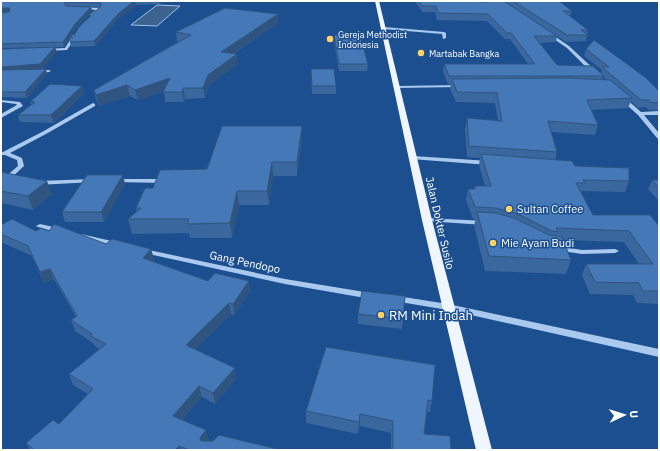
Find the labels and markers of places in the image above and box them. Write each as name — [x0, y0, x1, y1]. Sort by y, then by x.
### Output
place label: Gereja Methodist Indonesia — [338, 29, 407, 50]
marker: Gereja Methodist Indonesia — [325, 34, 335, 44]
marker: Martabak Bangka — [416, 48, 426, 58]
place label: Martabak Bangka — [429, 48, 500, 59]
place label: Sultan Coffee — [517, 202, 583, 216]
marker: Sultan Coffee — [504, 204, 514, 214]
place label: Mie Ayam Budi — [501, 236, 574, 250]
marker: Mie Ayam Budi — [488, 238, 498, 248]
place label: RM Mini Indah — [389, 307, 473, 324]
marker: RM Mini Indah — [376, 310, 386, 320]

